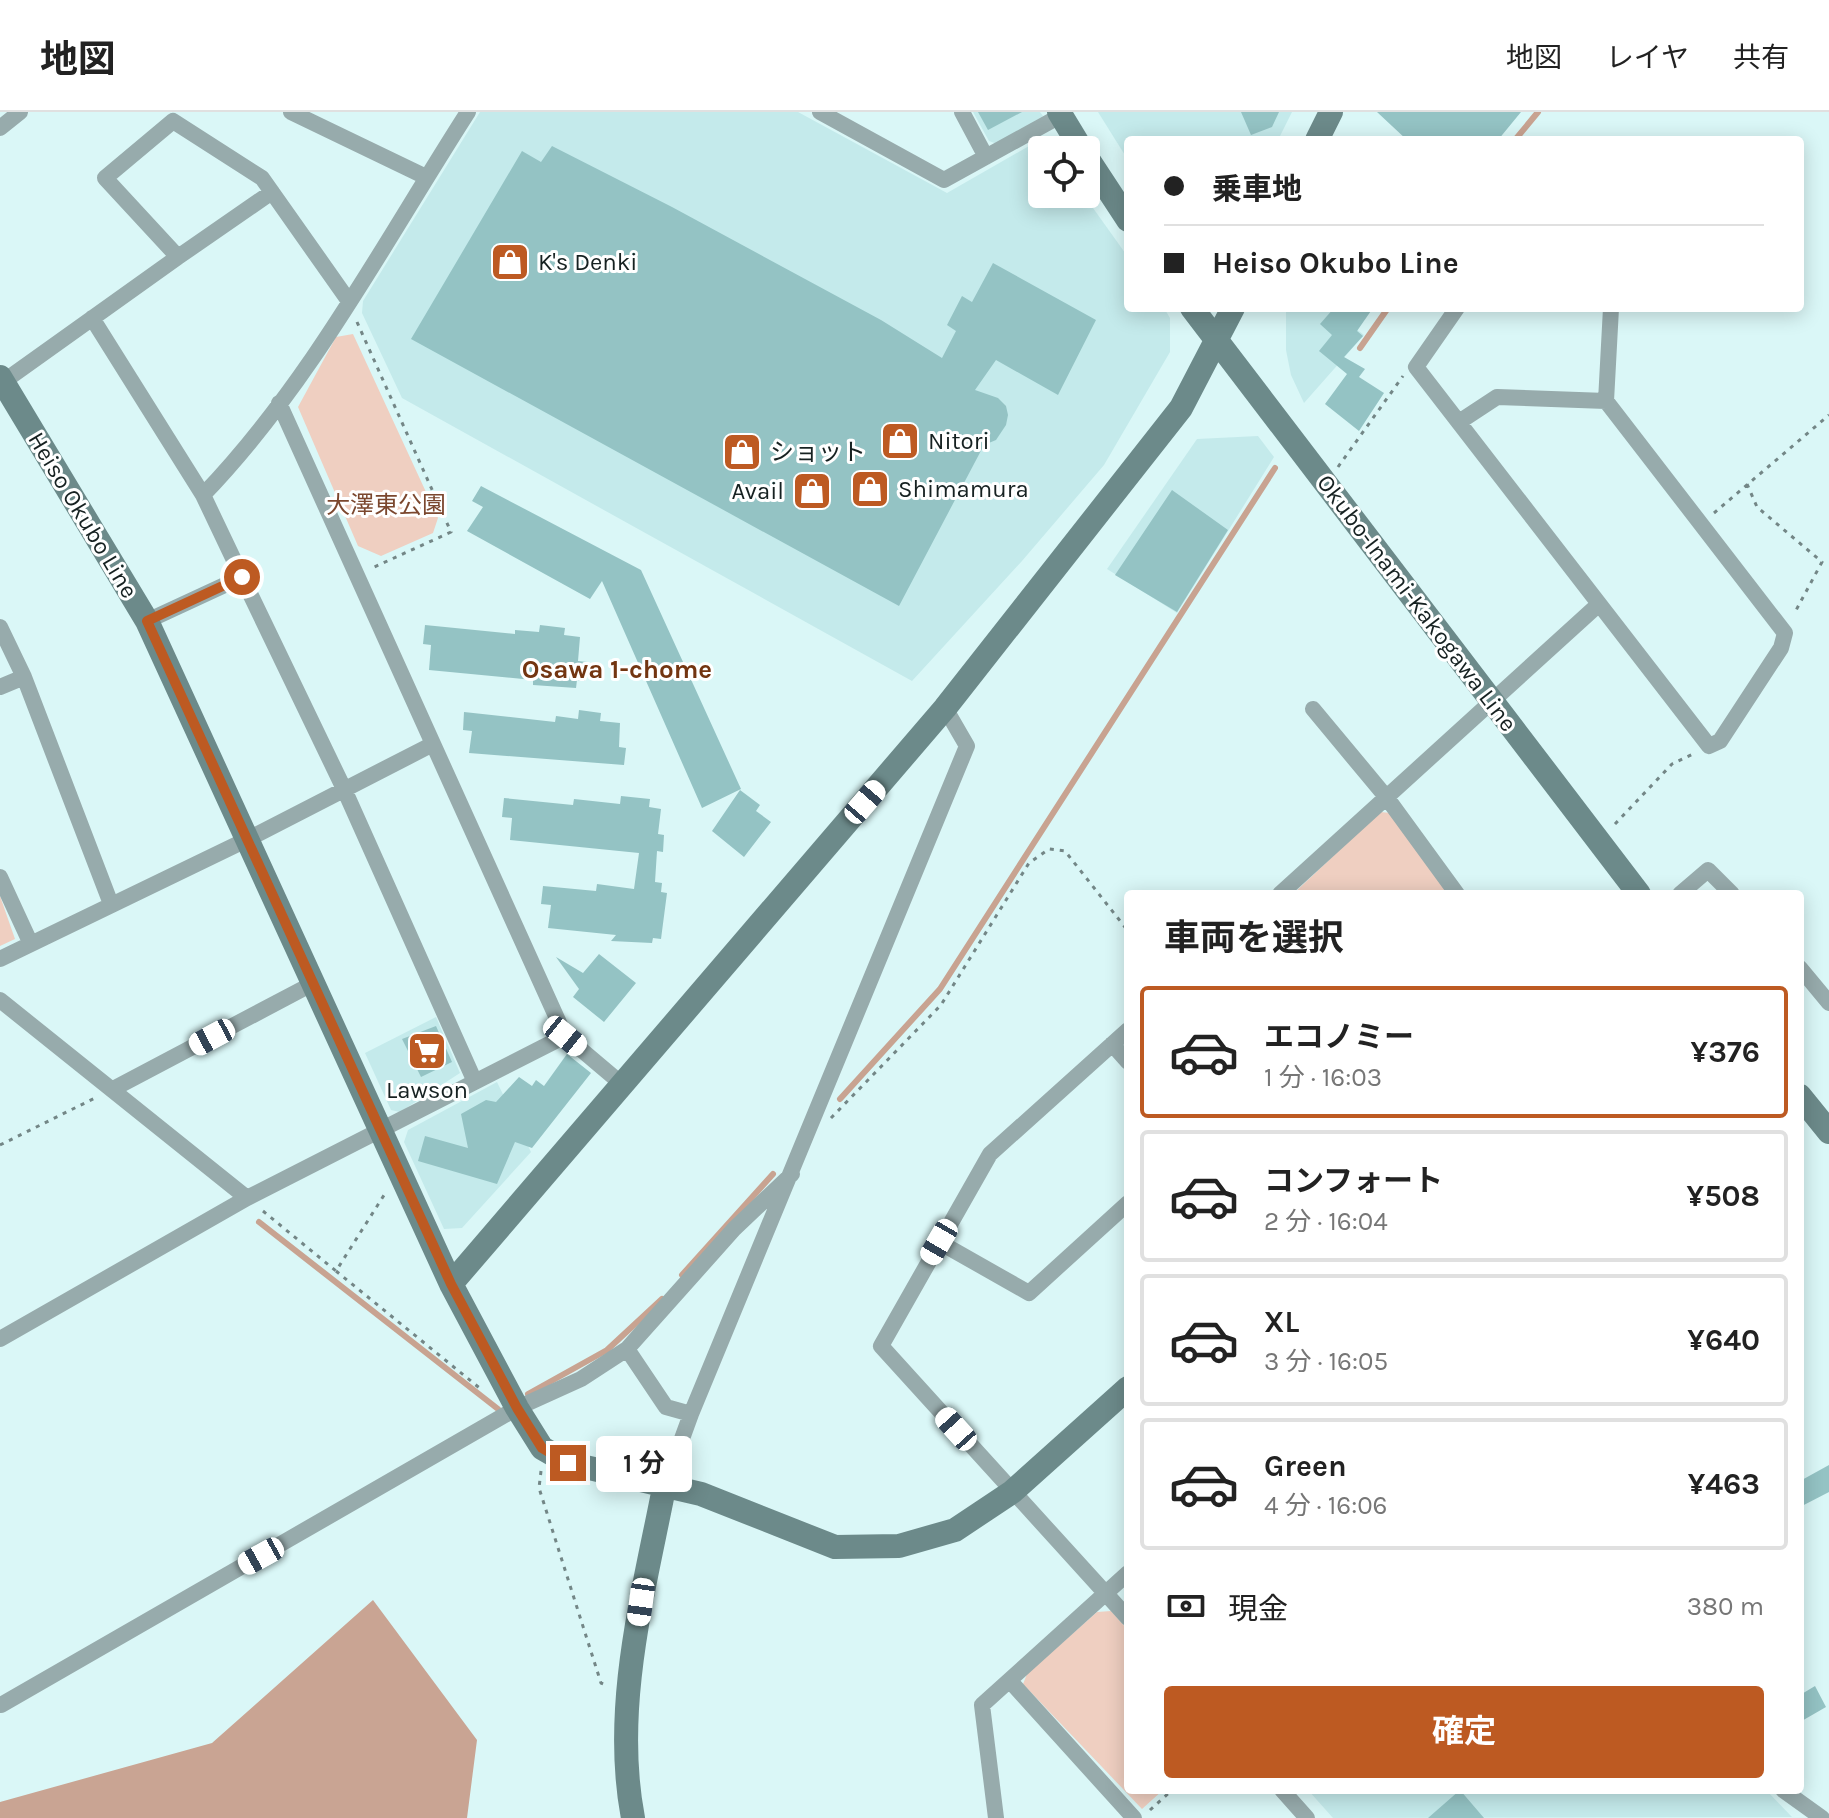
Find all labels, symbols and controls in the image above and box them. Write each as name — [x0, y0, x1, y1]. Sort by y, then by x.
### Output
text: 地図 — [40, 37, 116, 82]
text: 地図 — [1506, 41, 1562, 74]
text: レイヤ — [1606, 41, 1689, 74]
text: 共有 — [1733, 41, 1789, 74]
map controls — [1028, 136, 1100, 208]
button: locate — [1028, 136, 1100, 208]
text: 乗車地 — [1212, 171, 1302, 207]
shop icon: K's Denki — [489, 241, 531, 283]
text: Heiso Okubo Line — [1212, 245, 1459, 281]
place label: K's Denki — [538, 248, 637, 276]
shop icon: Nitori — [879, 420, 921, 462]
street label: Heiso Okubo Line — [22, 427, 144, 603]
place label: Nitori — [928, 427, 990, 455]
shop icon: ショット — [721, 431, 763, 473]
place label: ショット — [770, 438, 866, 466]
shop icon: Shimamura — [849, 468, 891, 510]
street label: Okubo-Inami-Kakogawa Line — [1311, 469, 1523, 737]
shop icon: Avail — [791, 470, 833, 512]
place label: Shimamura — [898, 475, 1029, 503]
place label: Avail — [732, 477, 784, 505]
park label: 大澤東公園 — [326, 491, 446, 519]
route start — [224, 559, 260, 595]
district label: Osawa 1-chome — [522, 654, 712, 685]
car — [840, 776, 890, 828]
text: 車両を選択 — [1164, 917, 1344, 959]
car — [539, 1012, 591, 1060]
car — [185, 1015, 239, 1059]
icon: car — [1168, 1016, 1240, 1088]
text: エコノミー — [1264, 1019, 1414, 1055]
supermarket icon: Lawson — [406, 1030, 448, 1072]
text: ¥376 — [1691, 1034, 1760, 1070]
text: 1 分 · 16:03 — [1264, 1062, 1382, 1093]
place label: Lawson — [386, 1076, 468, 1104]
icon: car — [1168, 1160, 1240, 1232]
text: コンフォート — [1264, 1163, 1443, 1199]
text: ¥508 — [1687, 1178, 1760, 1214]
text: 2 分 · 16:04 — [1264, 1206, 1388, 1237]
car — [917, 1215, 961, 1269]
icon: car — [1168, 1304, 1240, 1376]
text: XL — [1264, 1304, 1299, 1340]
text: ¥640 — [1687, 1322, 1760, 1358]
text: 3 分 · 16:05 — [1264, 1346, 1388, 1377]
car — [931, 1403, 981, 1455]
callout: 1 分 — [596, 1435, 692, 1491]
route end — [550, 1445, 586, 1481]
text: 1 分 — [623, 1448, 665, 1479]
icon: car — [1168, 1448, 1240, 1520]
text: Green — [1264, 1448, 1347, 1484]
text: ¥463 — [1688, 1466, 1760, 1502]
text: 4 分 · 16:06 — [1264, 1490, 1387, 1521]
car — [234, 1534, 288, 1578]
car — [626, 1577, 656, 1627]
icon: cash — [1164, 1584, 1208, 1628]
text: 現金 — [1228, 1591, 1288, 1627]
text: 380 m — [1687, 1591, 1764, 1622]
button: 確定 — [1164, 1686, 1764, 1778]

